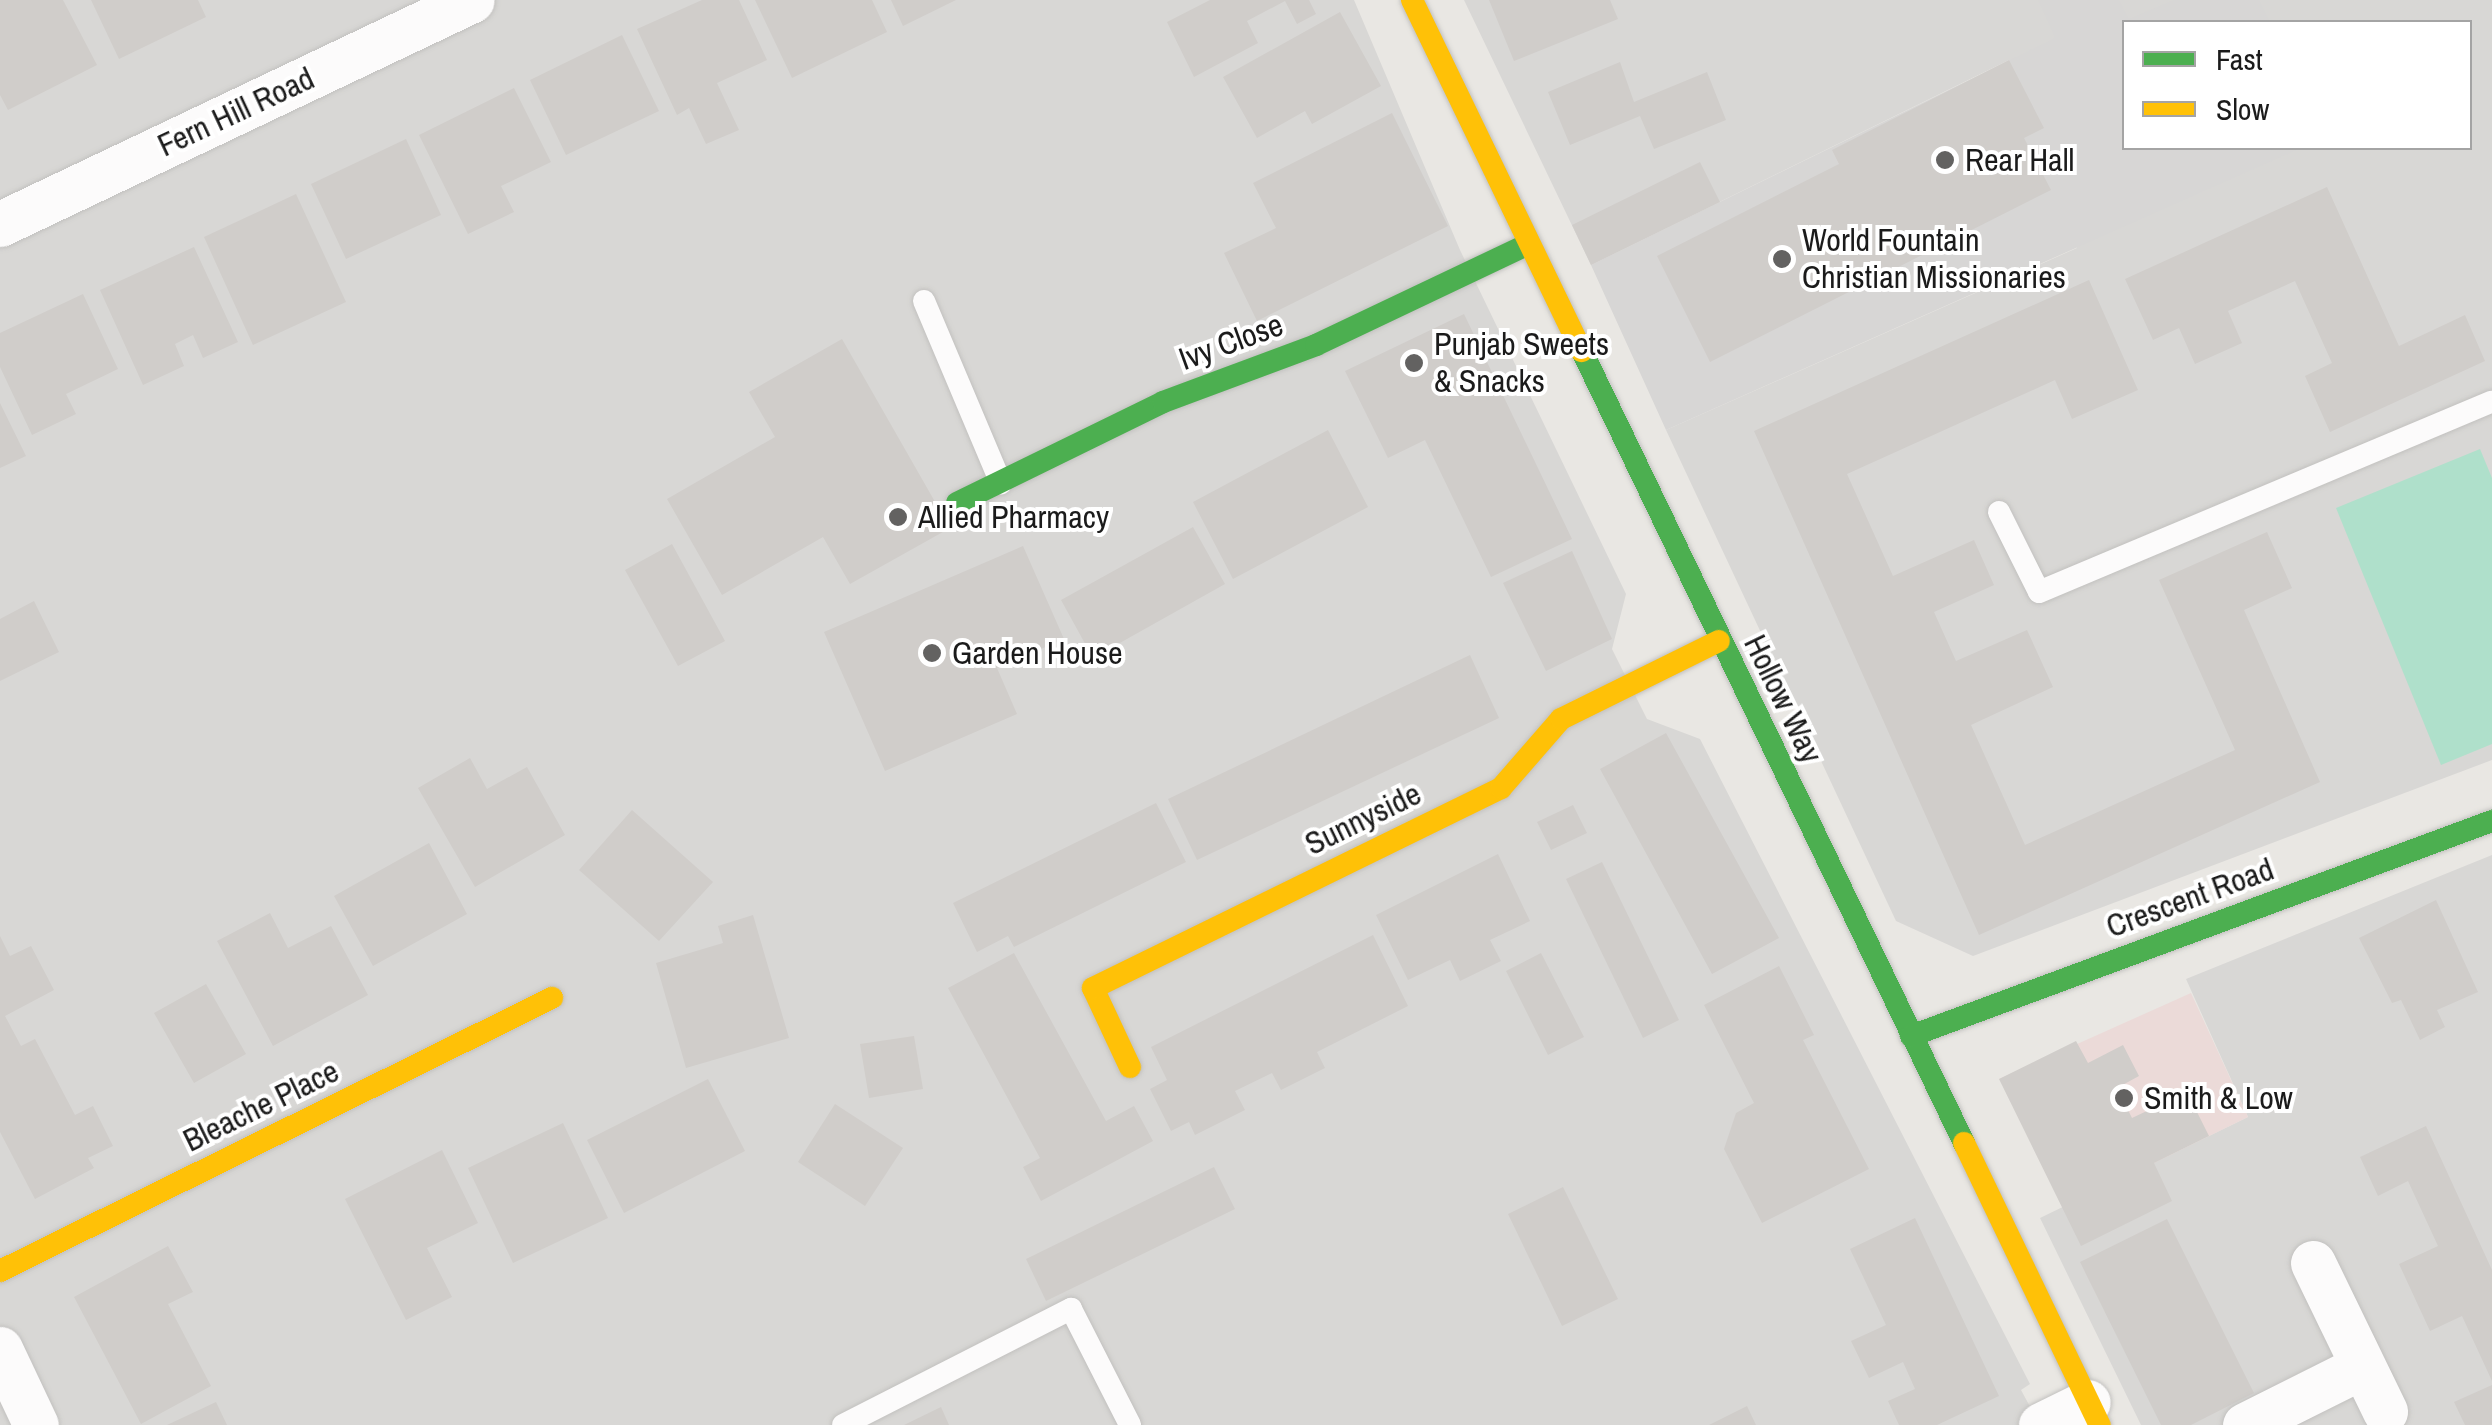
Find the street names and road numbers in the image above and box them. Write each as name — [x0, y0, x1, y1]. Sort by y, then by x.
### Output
street label: Fern Hill Road — [152, 59, 320, 165]
street label: Ivy Close — [1174, 306, 1288, 378]
street label: Hollow Way — [1736, 629, 1830, 769]
street label: Sunnyside — [1299, 775, 1427, 863]
street label: Crescent Road — [2101, 850, 2279, 946]
street label: Bleache Place — [177, 1052, 345, 1160]

